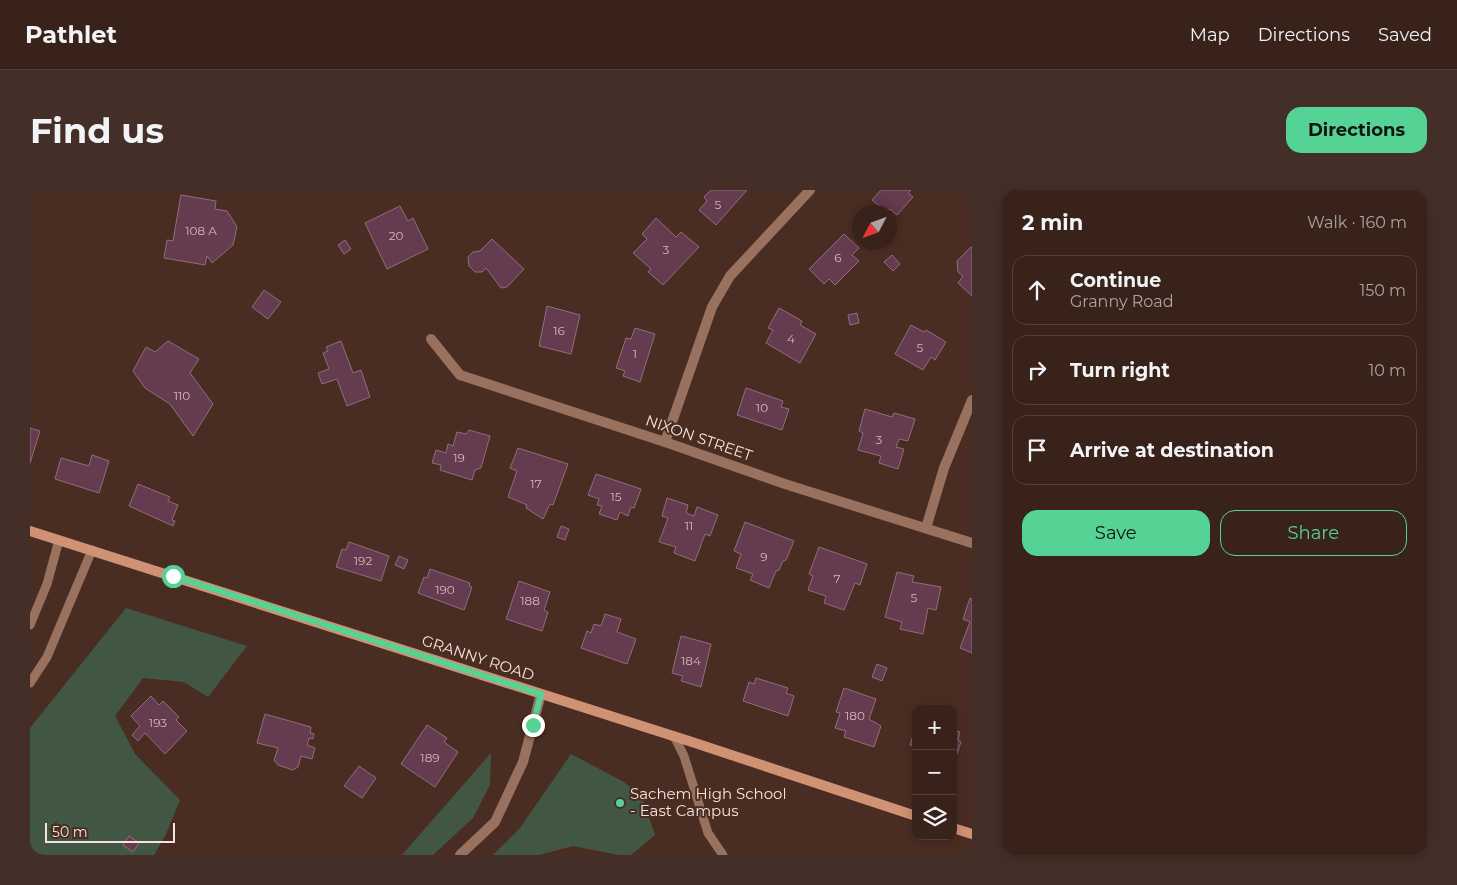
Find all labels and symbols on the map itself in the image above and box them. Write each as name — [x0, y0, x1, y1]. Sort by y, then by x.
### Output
house number: 5 — [715, 197, 722, 212]
north arrow — [852, 205, 897, 250]
house number: 108 A — [185, 223, 217, 238]
house number: 20 — [389, 228, 403, 243]
house number: 3 — [663, 242, 670, 257]
house number: 6 — [834, 250, 842, 265]
house number: 16 — [553, 323, 565, 338]
house number: 4 — [787, 331, 795, 346]
house number: 5 — [917, 340, 924, 355]
house number: 1 — [633, 346, 637, 361]
house number: 110 — [174, 388, 190, 403]
house number: 10 — [756, 400, 768, 415]
street label: NIXON STREET — [643, 410, 755, 465]
house number: 3 — [876, 432, 883, 447]
house number: 19 — [453, 450, 465, 465]
house number: 17 — [530, 476, 542, 491]
house number: 15 — [610, 489, 622, 504]
house number: 11 — [685, 518, 693, 533]
house number: 9 — [760, 549, 768, 564]
house number: 192 — [354, 553, 372, 568]
route start — [162, 565, 185, 588]
house number: 7 — [833, 571, 841, 586]
house number: 190 — [435, 582, 455, 597]
house number: 5 — [911, 590, 918, 605]
house number: 188 — [520, 593, 540, 608]
street label: GRANNY ROAD — [419, 630, 537, 685]
house number: 184 — [681, 653, 701, 668]
house number: 180 — [845, 708, 865, 723]
route end — [522, 714, 545, 737]
house number: 193 — [149, 715, 167, 730]
house number: 189 — [420, 750, 440, 765]
place label: Sachem High School - East Campus — [630, 784, 787, 820]
marker: Sachem High School - East Campus — [614, 797, 626, 809]
scale bar — [45, 820, 175, 843]

